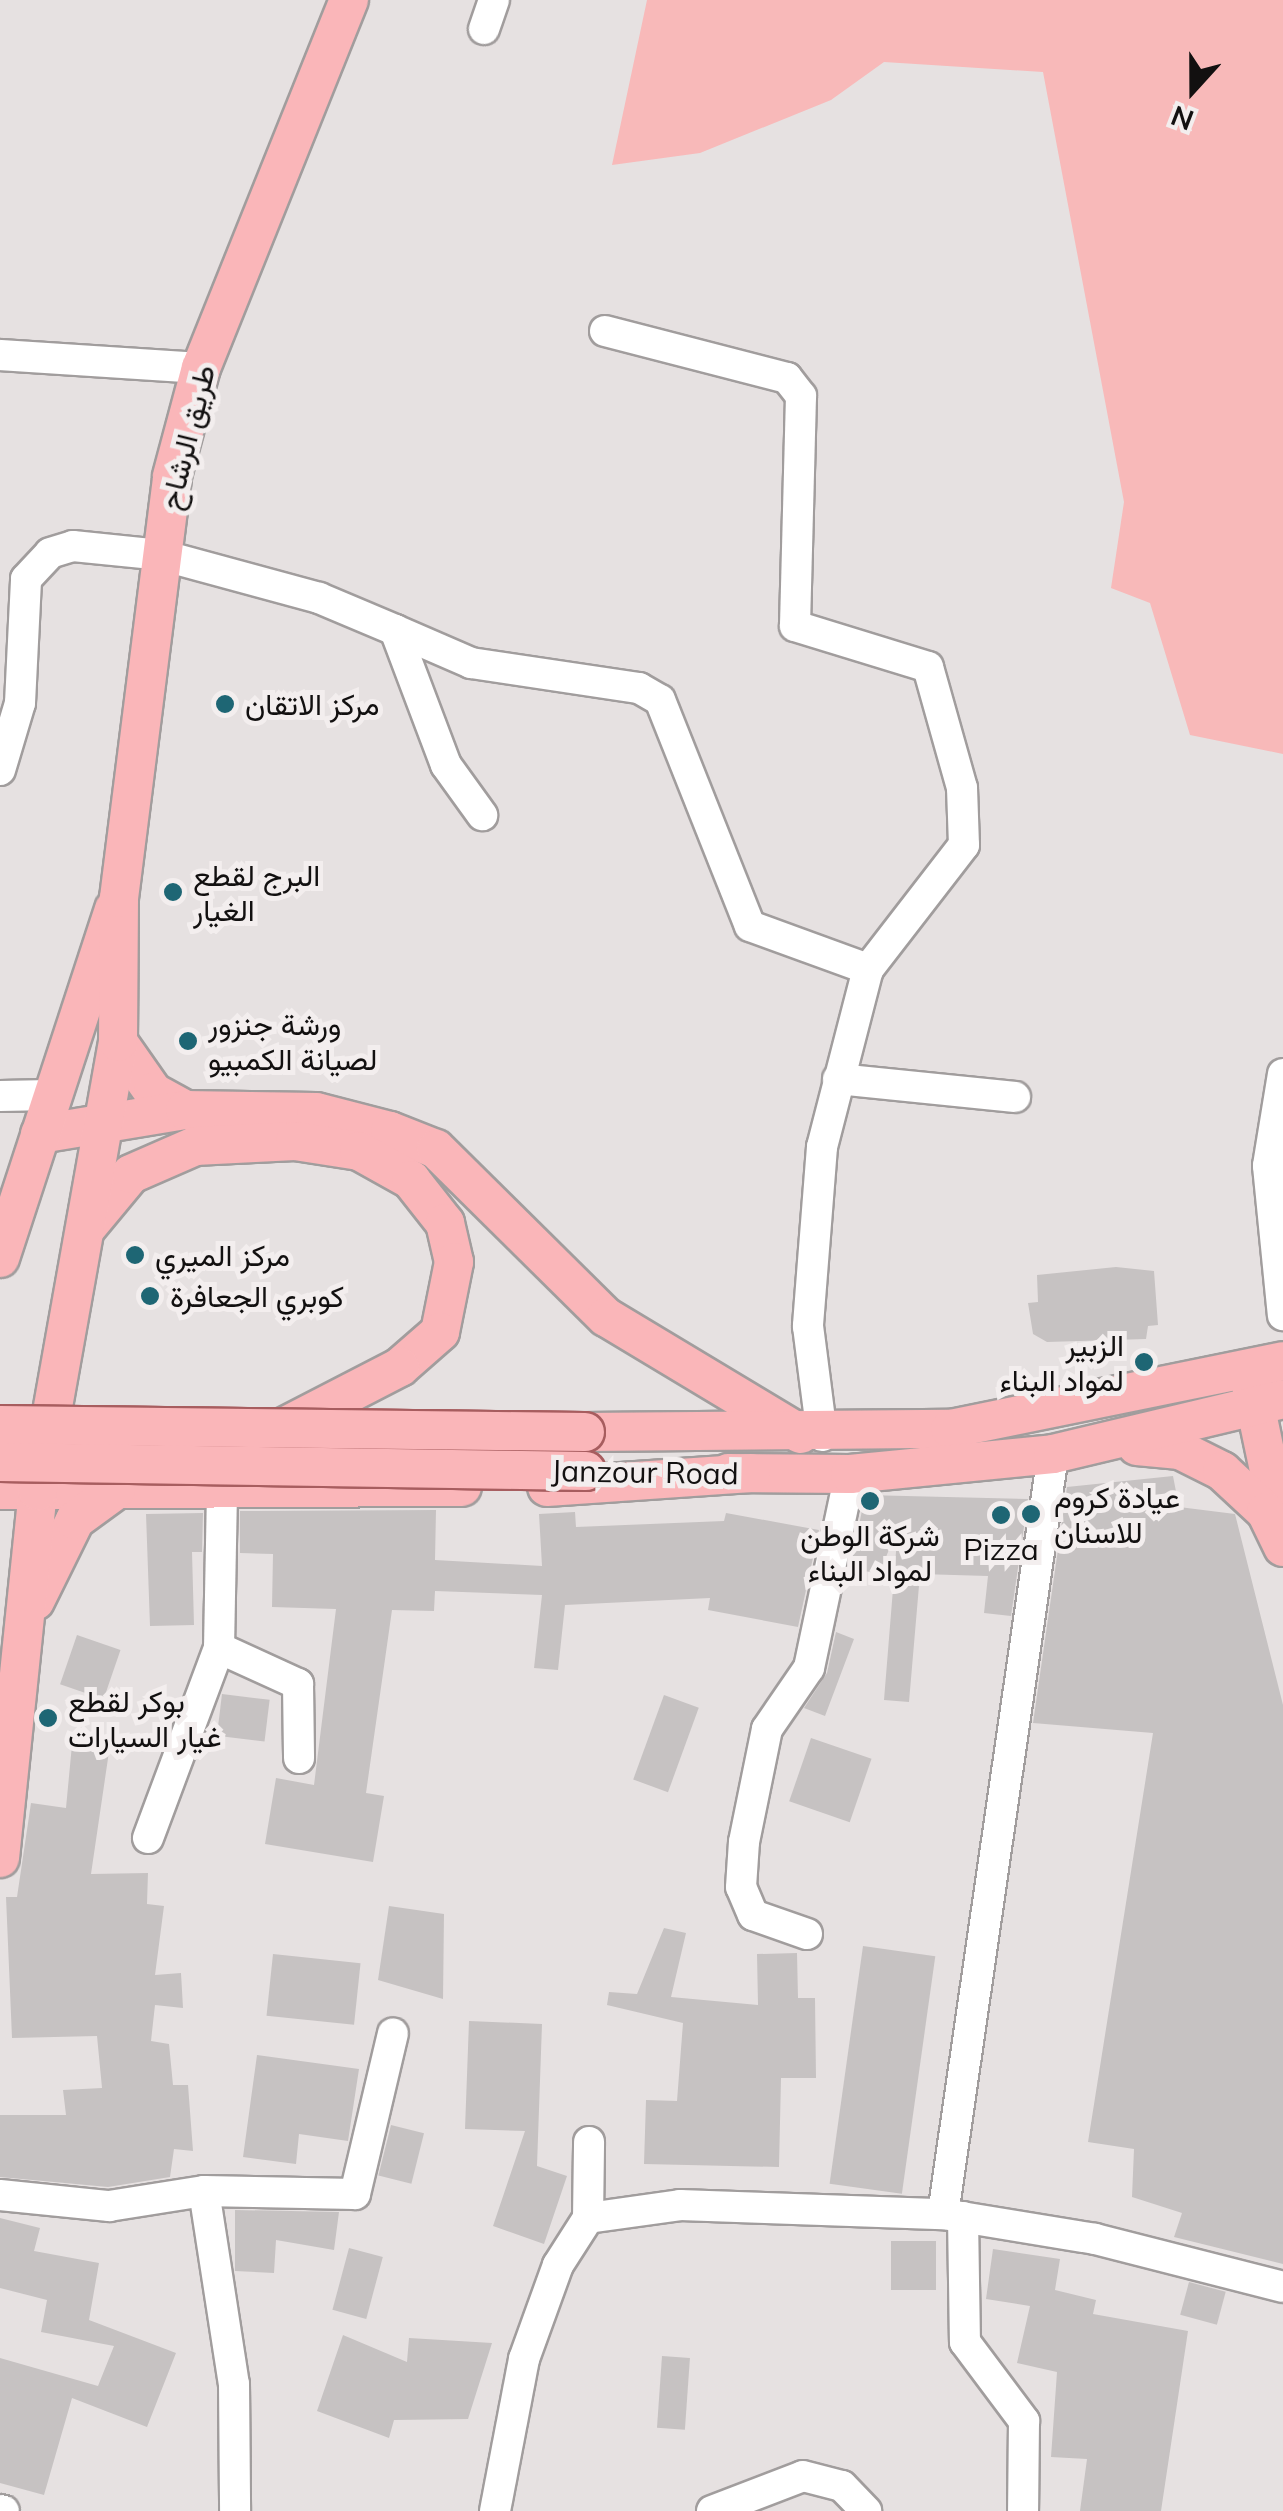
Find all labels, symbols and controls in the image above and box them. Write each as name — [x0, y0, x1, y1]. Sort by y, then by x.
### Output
north arrow — [1143, 40, 1243, 140]
text: N — [1166, 98, 1198, 139]
street label: طريق الرشاح — [152, 361, 222, 513]
place label: مركز الاتقان — [245, 686, 380, 722]
marker: مركز الاتقان — [214, 693, 236, 715]
place label: البرج لقطع الغيار — [193, 857, 320, 928]
marker: البرج لقطع الغيار — [162, 881, 184, 903]
place label: ورشة جنزور لصيانة الكمبيو — [208, 1006, 377, 1076]
marker: ورشة جنزور لصيانة الكمبيو — [177, 1030, 199, 1052]
place label: مركز الميري — [155, 1237, 290, 1273]
marker: مركز الميري — [124, 1244, 146, 1266]
place label: كوبري الجعافرة — [170, 1278, 344, 1314]
marker: كوبري الجعافرة — [139, 1285, 161, 1307]
place label: الزبير لمواد البناء — [1000, 1327, 1124, 1398]
marker: الزبير لمواد البناء — [1133, 1351, 1155, 1373]
street label: Janzour Road — [551, 1452, 739, 1492]
place label: عيادة كروم للاسنان — [1054, 1479, 1180, 1550]
marker: شركة الوطن لمواد البناء — [859, 1490, 881, 1512]
marker: عيادة كروم للاسنان — [1018, 1501, 1044, 1527]
marker: Pizza — [990, 1504, 1012, 1526]
place label: شركة الوطن لمواد البناء — [800, 1517, 940, 1588]
place label: Pizza — [963, 1531, 1039, 1567]
place label: بوكر لقطع غيار السيارات — [68, 1683, 222, 1754]
marker: بوكر لقطع غيار السيارات — [37, 1707, 59, 1729]

